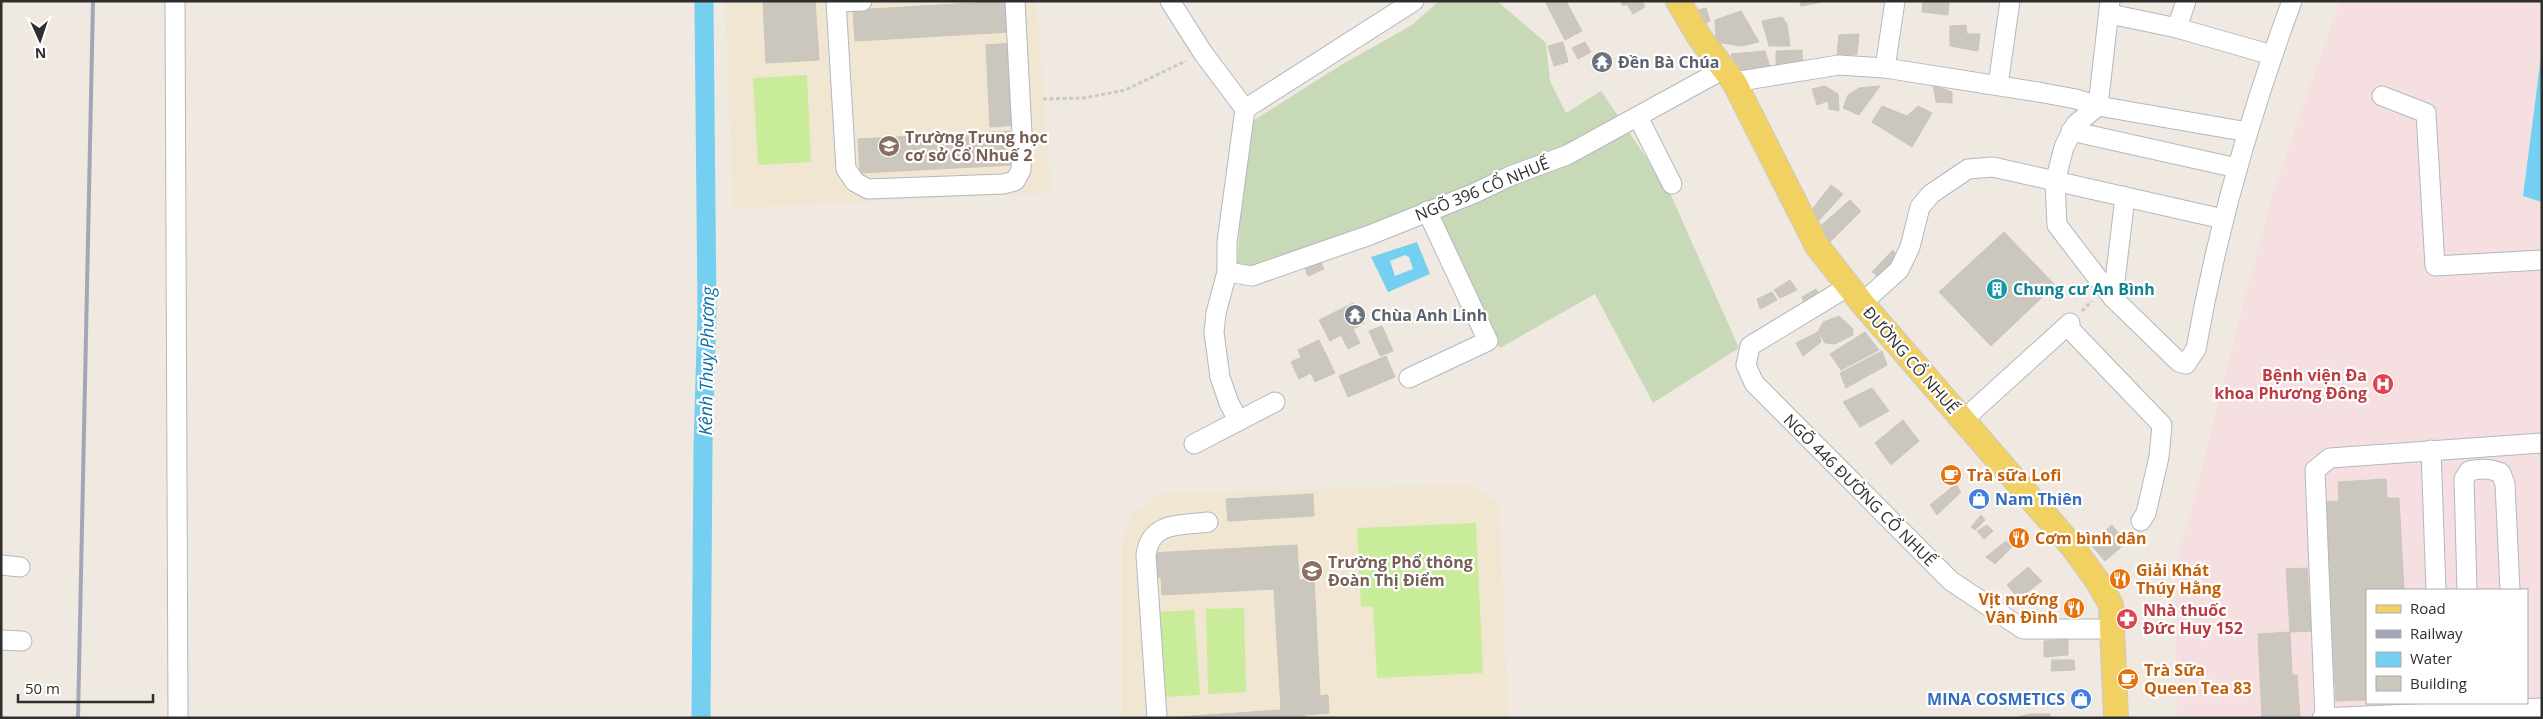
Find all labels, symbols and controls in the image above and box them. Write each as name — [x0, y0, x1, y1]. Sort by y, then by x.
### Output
north arrow — [15, 15, 65, 65]
text: N — [35, 44, 47, 63]
temple icon: Đền Bà Chúa — [1590, 50, 1614, 74]
place label: Đền Bà Chúa — [1618, 51, 1719, 73]
place label: Trường Trung học cơ sở Cổ Nhuế 2 — [905, 126, 1048, 166]
school or university icon: Trường Trung học cơ sở Cổ Nhuế 2 — [877, 134, 901, 158]
street label: NGÕ 396 CỔ NHUẾ — [1412, 152, 1552, 226]
building icon: Chung cư An Bình — [1985, 277, 2009, 301]
place label: Chung cư An Bình — [2013, 278, 2155, 300]
water label: Kênh Thuỵ Phương — [693, 286, 719, 436]
street label: ĐƯỜNG CỔ NHUẾ — [1858, 302, 1964, 418]
temple icon: Chùa Anh Linh — [1343, 303, 1367, 327]
place label: Chùa Anh Linh — [1371, 304, 1487, 326]
place label: Bệnh viện Đa khoa Phương Đông — [2214, 364, 2367, 404]
hospital icon: Bệnh viện Đa khoa Phương Đông — [2371, 372, 2395, 396]
street label: NGÕ 446 ĐƯỜNG CỔ NHUẾ — [1779, 409, 1941, 571]
cafe icon: Trà sữa Lofi — [1939, 463, 1963, 487]
place label: Trà sữa Lofi — [1967, 464, 2061, 486]
shop icon: Nam Thiên — [1967, 487, 1991, 511]
place label: Nam Thiên — [1995, 488, 2082, 510]
restaurant icon: Cơm bình dân — [2007, 526, 2031, 550]
place label: Cơm bình dân — [2035, 527, 2146, 549]
place label: Trường Phổ thông Đoàn Thị Điểm — [1328, 551, 1473, 591]
school or university icon: Trường Phổ thông Đoàn Thị Điểm — [1300, 559, 1324, 583]
place label: Giải Khát Thúy Hằng — [2136, 559, 2221, 599]
restaurant icon: Giải Khát Thúy Hằng — [2108, 567, 2132, 591]
place label: Vịt nướng Vân Đình — [1979, 588, 2058, 628]
legend — [2366, 589, 2528, 704]
restaurant icon: Vịt nướng Vân Đình — [2062, 596, 2086, 620]
text: Road — [2410, 598, 2446, 618]
place label: Nhà thuốc Đức Huy 152 — [2143, 599, 2243, 639]
pharmacy icon: Nhà thuốc Đức Huy 152 — [2115, 607, 2139, 631]
text: Railway — [2410, 623, 2463, 643]
text: Water — [2410, 648, 2452, 668]
place label: Trà Sữa Queen Tea 83 — [2144, 659, 2252, 699]
cafe icon: Trà Sữa Queen Tea 83 — [2116, 667, 2140, 691]
scale bar — [18, 672, 152, 704]
text: Building — [2410, 673, 2467, 693]
text: 50 m — [25, 678, 60, 698]
shop icon: MINA COSMETICS — [2069, 687, 2093, 711]
place label: MINA COSMETICS — [1927, 688, 2065, 710]

